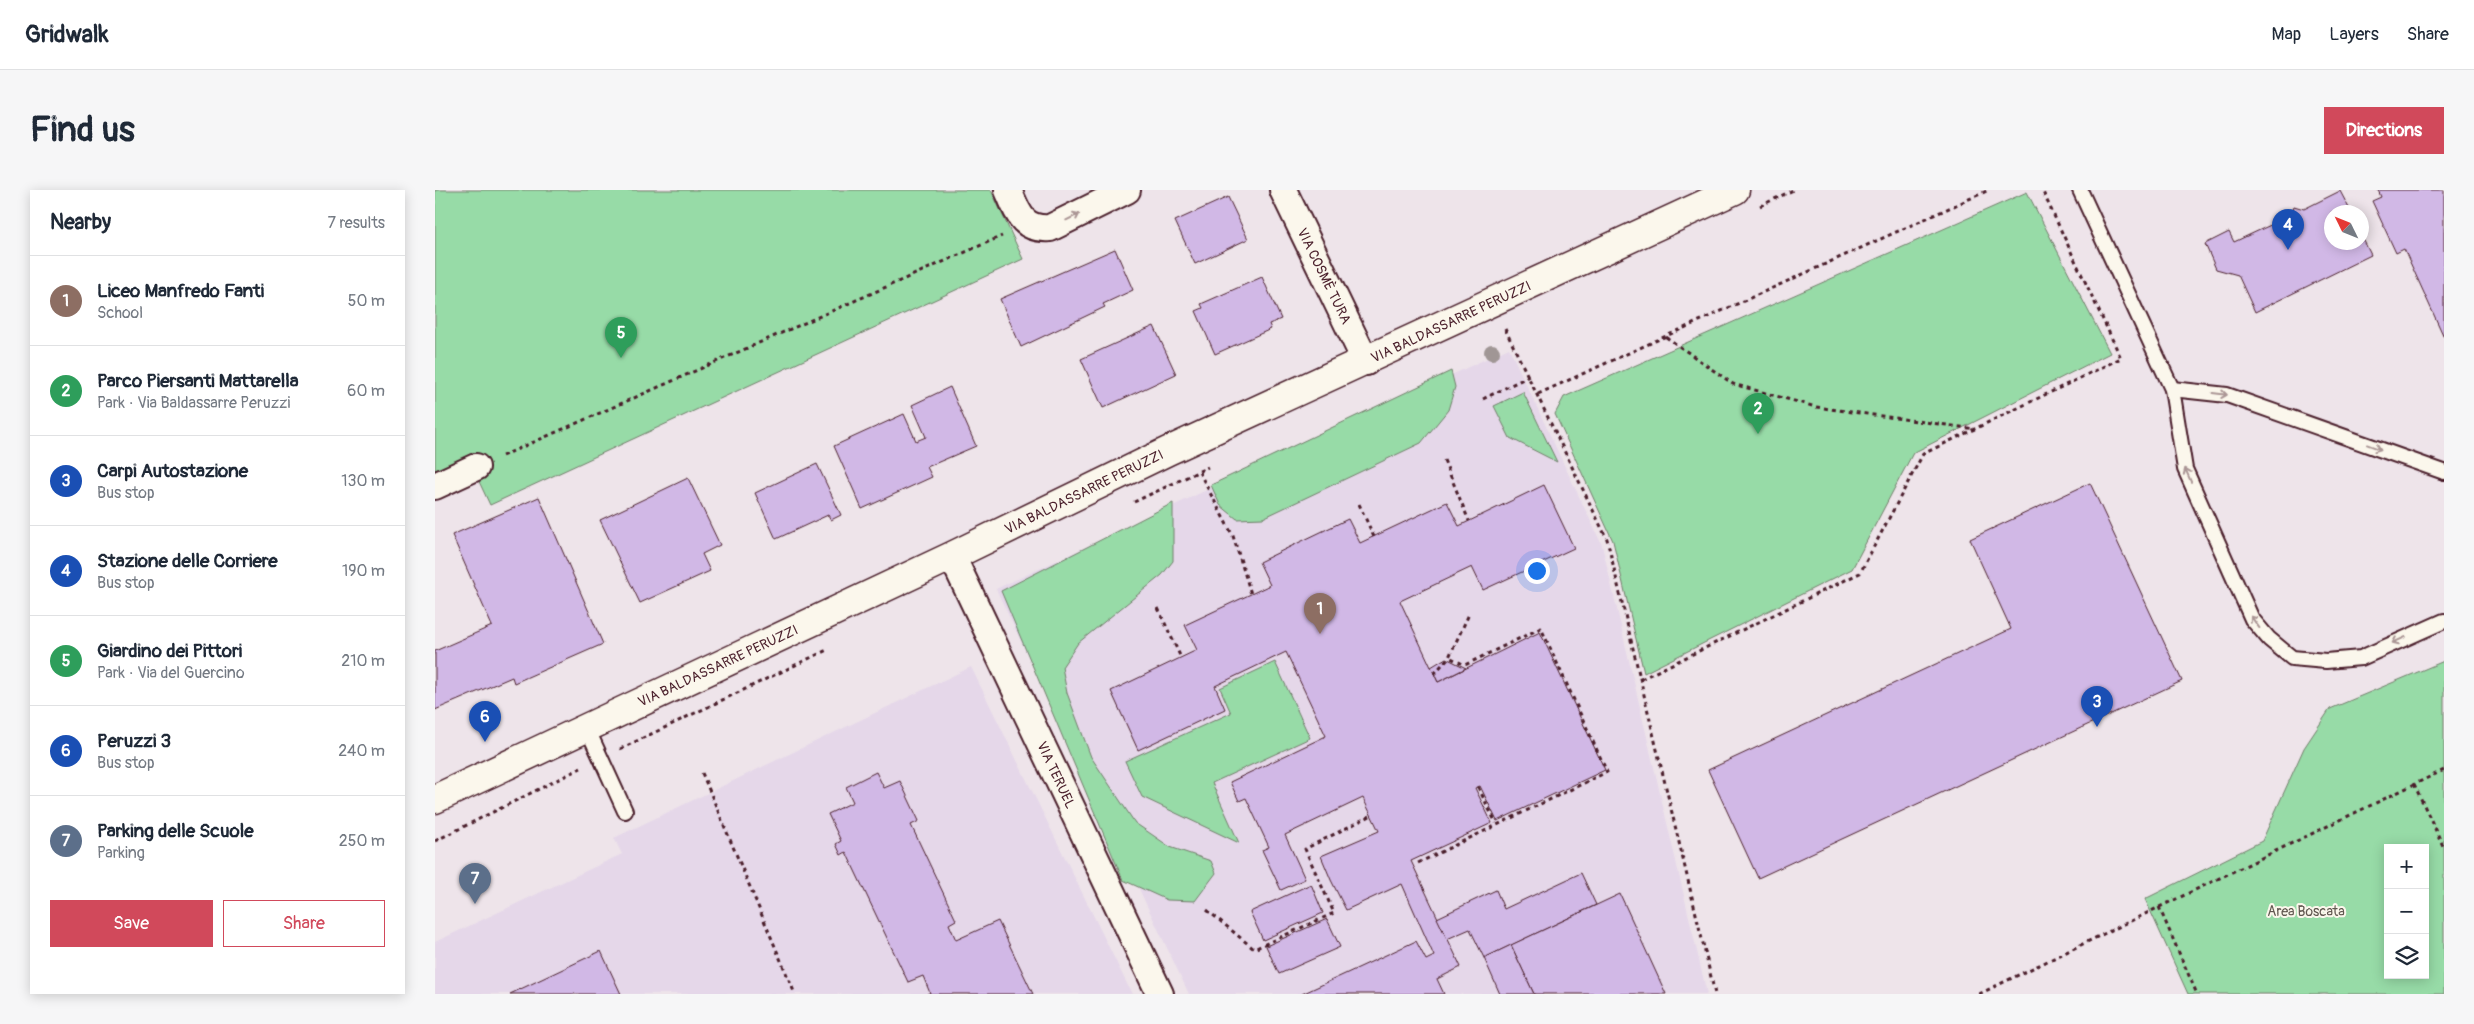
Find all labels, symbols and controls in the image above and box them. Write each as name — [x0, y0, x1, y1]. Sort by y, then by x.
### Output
text: Gridwalk — [25, 20, 109, 49]
text: Map — [2272, 23, 2301, 46]
text: Layers — [2329, 23, 2379, 46]
text: Share — [2407, 23, 2449, 46]
button: Directions — [2324, 107, 2444, 154]
text: Find us — [30, 108, 135, 152]
north arrow — [2324, 205, 2369, 250]
text: Nearby — [50, 209, 111, 236]
pin: 4 — [2272, 209, 2304, 250]
one-way arrow — [1065, 212, 1080, 221]
text: 7 results — [327, 213, 385, 233]
street label: VIA COSMÈ TURA — [1293, 225, 1356, 327]
street label: VIA BALDASSARRE PERUZZI — [1368, 277, 1534, 367]
text: Liceo Manfredo Fanti — [97, 279, 264, 303]
text: 1 — [63, 291, 69, 311]
text: 50 m — [348, 291, 385, 311]
text: School — [97, 303, 143, 323]
pin: 5 — [605, 317, 637, 358]
text: Parco Piersanti Mattarella — [97, 369, 299, 393]
text: 2 — [62, 381, 70, 401]
text: 60 m — [347, 381, 385, 401]
one-way arrow — [2212, 390, 2228, 400]
text: Park · Via Baldassarre Peruzzi — [97, 393, 290, 413]
pin: 2 — [1742, 393, 1774, 434]
one-way arrow — [2366, 443, 2381, 452]
street label: VIA BALDASSARRE PERUZZI — [1002, 446, 1166, 538]
text: Carpi Autostazione — [97, 459, 248, 483]
one-way arrow — [2182, 468, 2192, 483]
text: 3 — [62, 471, 70, 491]
text: 130 m — [341, 471, 385, 491]
text: Bus stop — [97, 483, 155, 503]
text: Stazione delle Corriere — [97, 549, 278, 573]
your location — [1524, 558, 1550, 584]
text: 4 — [61, 561, 71, 581]
text: 190 m — [342, 561, 385, 581]
text: Bus stop — [97, 573, 155, 593]
pin: 1 — [1304, 593, 1336, 634]
one-way arrow — [2250, 616, 2261, 629]
street label: VIA BALDASSARRE PERUZZI — [635, 621, 801, 711]
one-way arrow — [2392, 636, 2407, 646]
text: Giardino dei Pittori — [97, 639, 242, 663]
text: 5 — [62, 651, 70, 671]
text: 210 m — [341, 651, 385, 671]
text: Park · Via del Guercino — [97, 663, 245, 683]
pin: 3 — [2081, 686, 2113, 727]
pin: 6 — [469, 701, 501, 742]
text: Peruzzi 3 — [97, 729, 171, 753]
street label: VIA TERUEL — [1033, 739, 1079, 811]
text: 6 — [61, 741, 71, 761]
text: 240 m — [338, 741, 385, 761]
text: Bus stop — [97, 753, 155, 773]
text: Parking delle Scuole — [97, 819, 254, 843]
text: 7 — [62, 831, 70, 851]
text: 250 m — [339, 831, 385, 851]
text: Parking — [97, 843, 145, 863]
map controls — [2384, 844, 2429, 979]
button: + — [2384, 844, 2429, 889]
pin: 7 — [459, 863, 491, 904]
button: − — [2384, 889, 2429, 934]
button: Save — [50, 900, 213, 947]
button: Share — [223, 900, 385, 947]
park label: Area Boscata — [2267, 903, 2345, 920]
button: layers — [2384, 934, 2429, 979]

